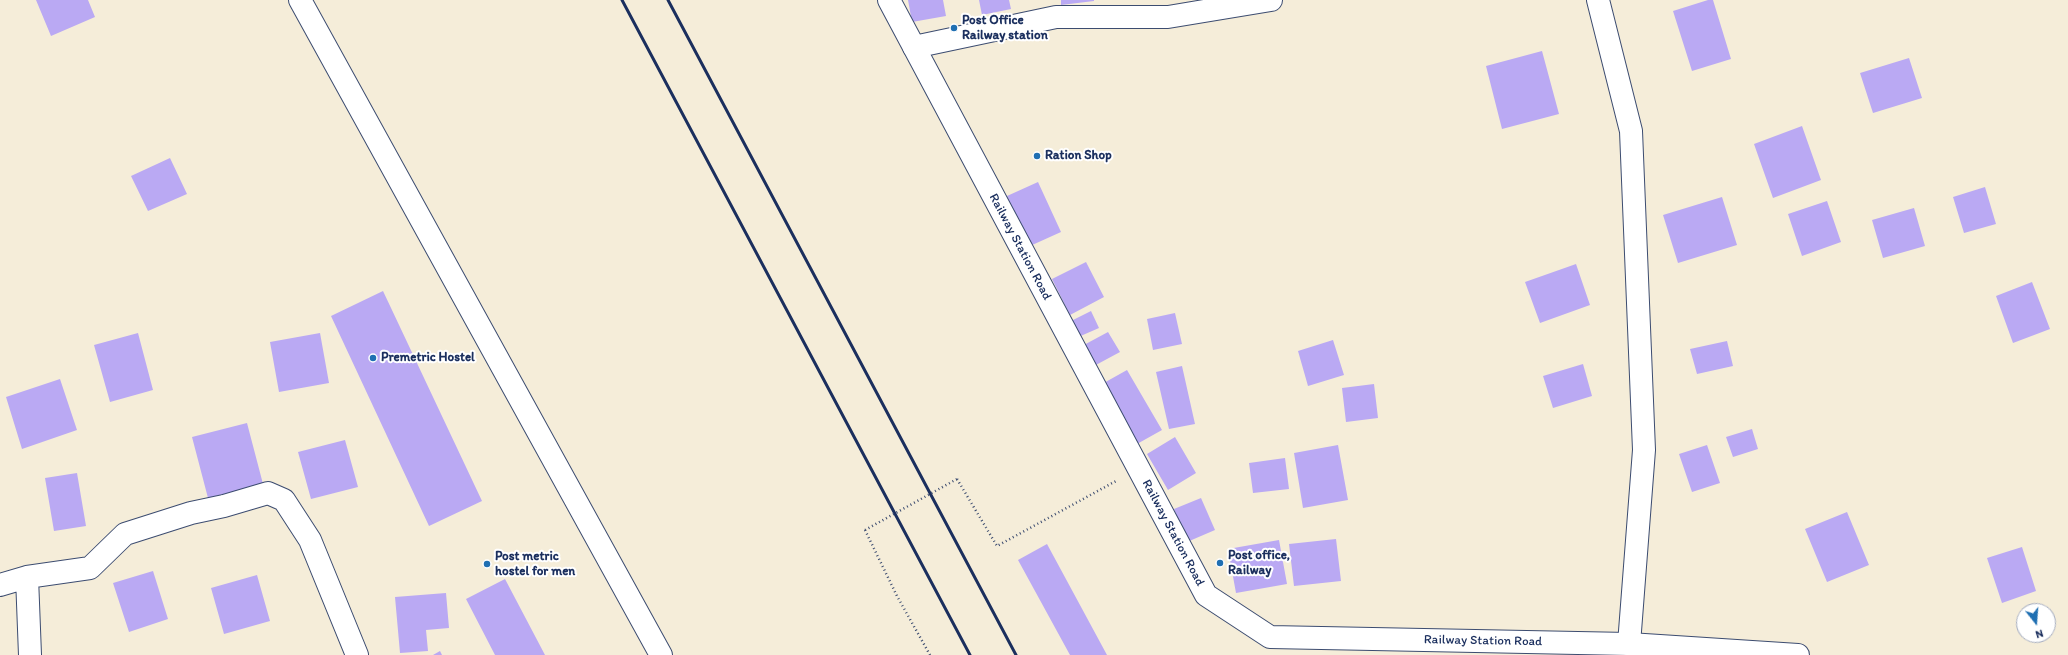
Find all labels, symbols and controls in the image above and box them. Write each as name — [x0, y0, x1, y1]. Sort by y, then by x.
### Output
place label: Post Office Railway station — [962, 13, 1048, 44]
marker: Post Office Railway station — [949, 23, 959, 33]
place label: Ration Shop — [1045, 148, 1112, 164]
marker: Ration Shop — [1032, 151, 1042, 161]
street label: Railway Station Road — [985, 191, 1055, 303]
place label: Premetric Hostel — [381, 350, 475, 366]
marker: Premetric Hostel — [368, 353, 378, 363]
street label: Railway Station Road — [1138, 477, 1208, 589]
place label: Post office, Railway — [1228, 548, 1290, 579]
place label: Post metric hostel for men — [495, 549, 575, 580]
marker: Post office, Railway — [1215, 558, 1225, 568]
marker: Post metric hostel for men — [482, 559, 492, 569]
north arrow — [2016, 603, 2056, 643]
text: N — [2034, 627, 2045, 641]
street label: Railway Station Road — [1424, 632, 1542, 650]

